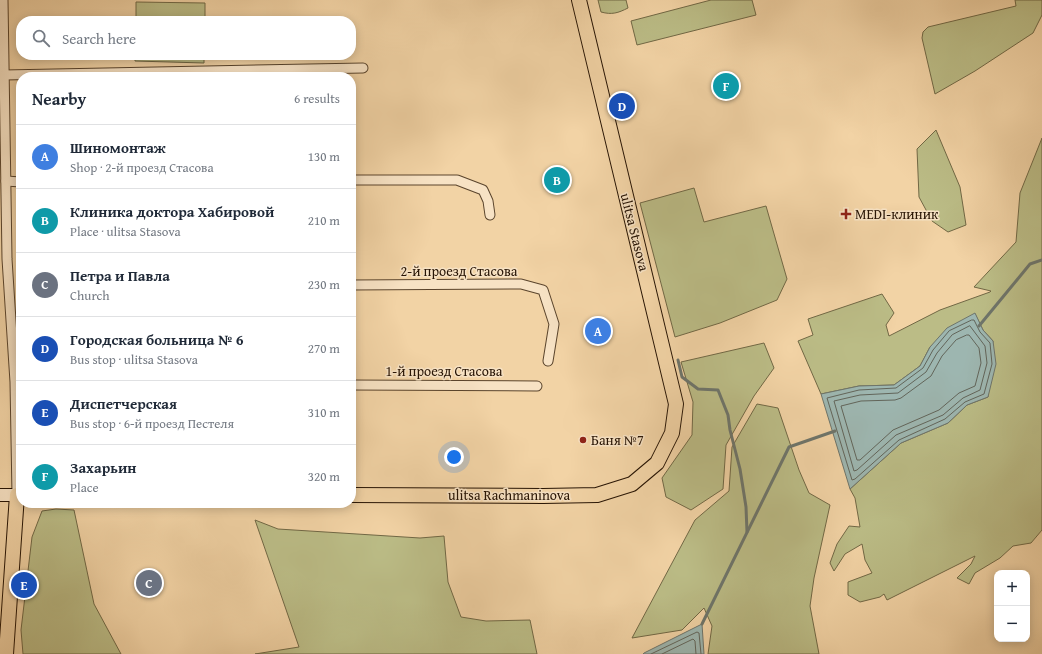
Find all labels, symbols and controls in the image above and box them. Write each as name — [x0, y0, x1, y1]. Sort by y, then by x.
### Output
search box — [16, 16, 356, 60]
icon: search — [30, 27, 52, 49]
text: Search here — [62, 28, 136, 49]
pin: F — [713, 71, 739, 101]
text: Nearby — [32, 86, 86, 111]
text: 6 results — [294, 89, 340, 108]
pin: D — [609, 91, 635, 121]
text: Шиномонтаж — [70, 137, 166, 158]
text: A — [41, 147, 49, 166]
text: 130 m — [308, 147, 340, 166]
text: Shop · 2-й проезд Стасова — [70, 158, 214, 177]
pin: B — [544, 165, 570, 195]
street label: ulitsa Stasova — [616, 191, 654, 273]
text: Клиника доктора Хабировой — [70, 201, 274, 222]
place label: MEDI-клиник — [855, 204, 939, 224]
marker: MEDI-клиник — [840, 208, 852, 220]
text: B — [41, 211, 49, 230]
text: 210 m — [308, 211, 340, 230]
text: Place · ulitsa Stasova — [70, 222, 181, 241]
street label: 2-й проезд Стасова — [401, 261, 518, 281]
text: Петра и Павла — [70, 265, 170, 286]
text: C — [41, 275, 49, 294]
text: 230 m — [308, 275, 340, 294]
text: Church — [70, 286, 109, 305]
pin: A — [585, 316, 611, 346]
text: Городская больница № 6 — [70, 329, 244, 350]
text: D — [41, 339, 49, 358]
text: 270 m — [308, 339, 340, 358]
text: Bus stop · ulitsa Stasova — [70, 350, 198, 369]
street label: 1-й проезд Стасова — [386, 361, 503, 381]
text: Диспетчерская — [70, 393, 177, 414]
text: E — [42, 403, 48, 422]
text: 310 m — [308, 403, 340, 422]
text: Bus stop · 6-й проезд Пестеля — [70, 414, 234, 433]
place label: Баня №7 — [591, 430, 644, 450]
marker: Баня №7 — [578, 435, 588, 445]
your location — [444, 447, 464, 467]
text: Захарьин — [70, 457, 137, 478]
text: F — [42, 467, 48, 486]
text: 320 m — [308, 467, 340, 486]
text: Place — [70, 478, 99, 497]
street label: ulitsa Rachmaninova — [448, 485, 570, 505]
pin: C — [136, 568, 162, 598]
pin: E — [11, 570, 37, 600]
map controls — [994, 570, 1030, 642]
button: + — [994, 570, 1030, 606]
button: − — [994, 606, 1030, 642]

